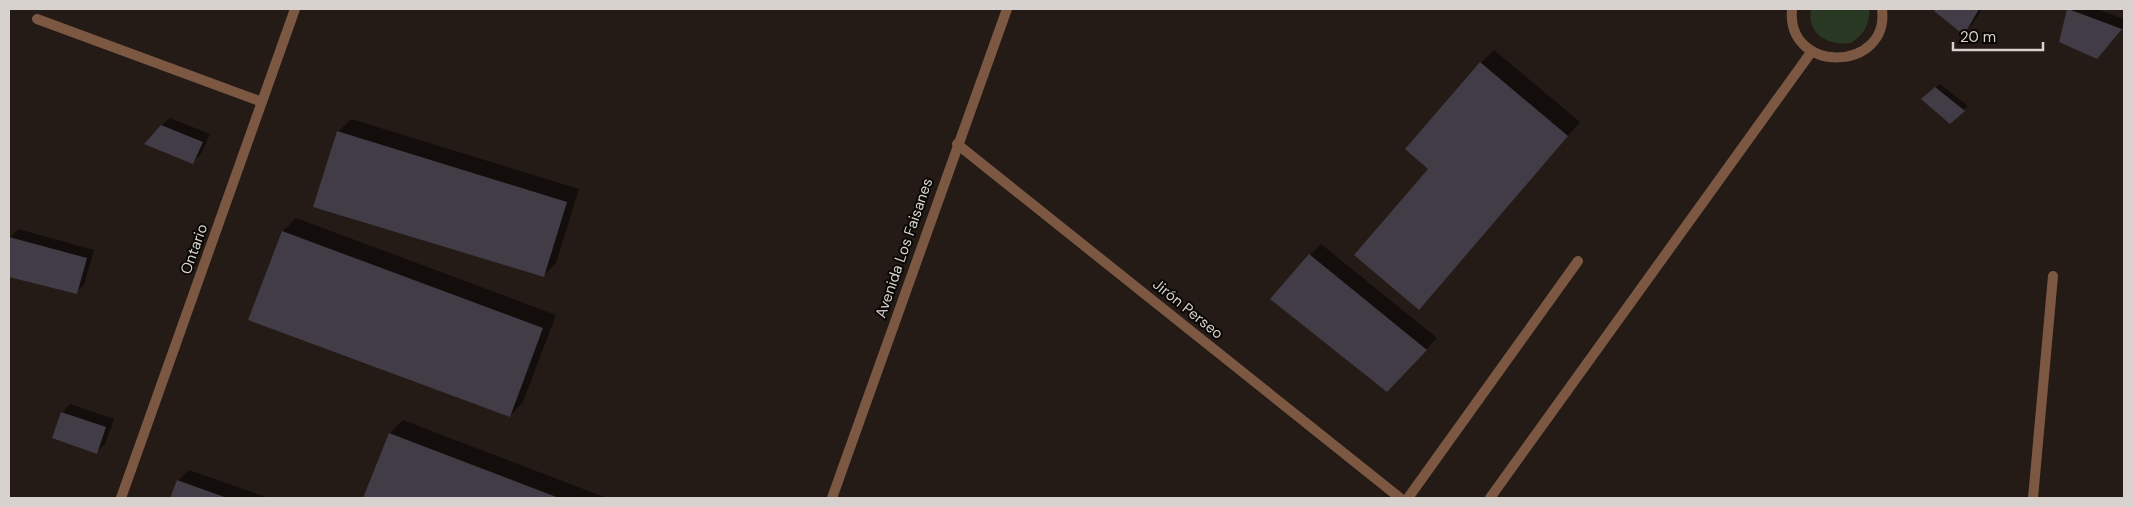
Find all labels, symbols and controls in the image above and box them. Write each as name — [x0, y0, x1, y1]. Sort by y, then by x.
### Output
scale bar — [1953, 20, 2043, 52]
text: 20 m — [1960, 27, 1996, 47]
street label: Avenida Los Faisanes — [871, 175, 937, 321]
street label: Ontario — [176, 221, 212, 277]
street label: Jirón Perseo — [1149, 274, 1227, 344]

